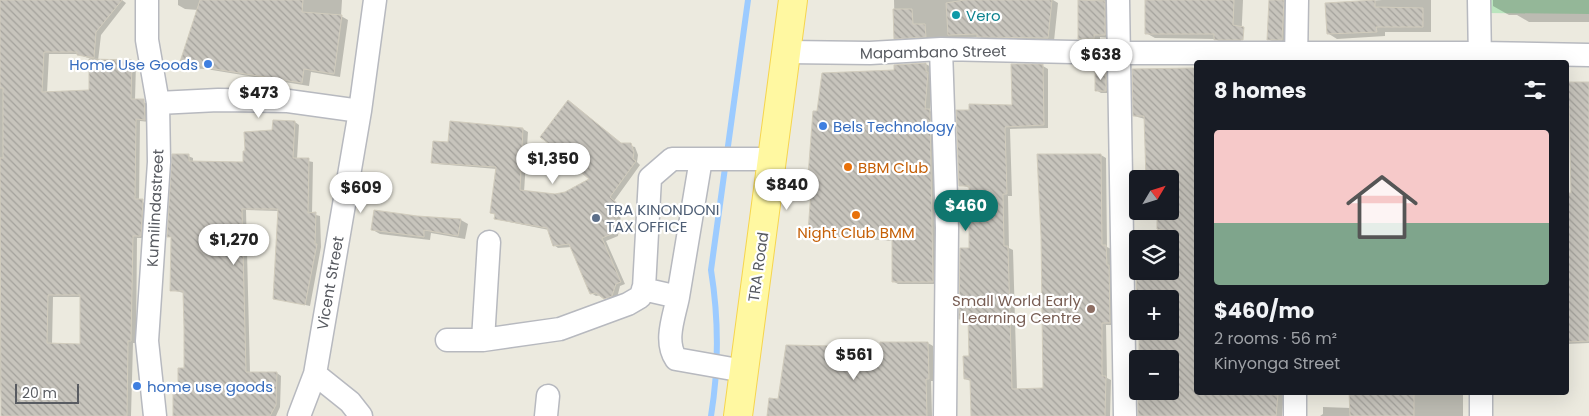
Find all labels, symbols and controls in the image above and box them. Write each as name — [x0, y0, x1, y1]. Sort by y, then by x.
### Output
place label: Vero — [966, 5, 1001, 26]
marker: Vero — [950, 9, 962, 21]
pin: $638 — [1071, 38, 1131, 81]
street label: Mapambano Street — [860, 40, 1006, 64]
text: $638 — [1081, 43, 1121, 66]
place label: Home Use Goods — [69, 54, 198, 75]
marker: Home Use Goods — [202, 58, 214, 70]
pin: $473 — [229, 76, 289, 119]
text: 8 homes — [1214, 76, 1306, 105]
icon: filters — [1521, 76, 1549, 104]
text: $473 — [239, 81, 279, 104]
place label: Bels Technology — [833, 116, 955, 137]
marker: Bels Technology — [817, 120, 829, 132]
pin: $1,350 — [512, 142, 594, 185]
text: $1,350 — [527, 147, 579, 170]
street label: Kumilindastreet — [141, 149, 169, 267]
place label: BBM Club — [858, 157, 928, 178]
marker: BBM Club — [842, 161, 854, 173]
icon: home — [1337, 162, 1427, 252]
pin: $840 — [757, 168, 817, 211]
north arrow — [1129, 170, 1179, 220]
map controls — [1129, 170, 1179, 400]
pin: $609 — [331, 172, 391, 214]
text: $840 — [766, 173, 808, 196]
text: $609 — [341, 176, 382, 199]
pin: $460 — [936, 190, 996, 232]
text: $460 — [945, 194, 987, 217]
place label: TRA KINONDONI TAX OFFICE — [606, 199, 720, 237]
marker: Night Club BMM — [850, 209, 862, 221]
marker: TRA KINONDONI TAX OFFICE — [590, 212, 602, 224]
place label: Night Club BMM — [797, 222, 915, 243]
pin: $1,270 — [193, 224, 275, 266]
text: $1,270 — [209, 228, 259, 251]
button: layers — [1129, 230, 1179, 280]
street label: TRA Road — [743, 231, 773, 303]
street label: Vicent Street — [311, 234, 349, 332]
place label: Small World Early Learning Centre — [952, 290, 1082, 328]
button: + — [1129, 290, 1179, 340]
text: $460/mo — [1214, 296, 1314, 325]
marker: Small World Early Learning Centre — [1085, 303, 1097, 315]
text: 2 rooms · 56 m² — [1214, 327, 1337, 350]
pin: $561 — [824, 338, 884, 381]
text: $561 — [835, 343, 873, 366]
button: − — [1129, 350, 1179, 400]
text: Kinyonga Street — [1214, 352, 1340, 375]
place label: home use goods — [147, 376, 273, 397]
marker: home use goods — [131, 380, 143, 392]
scale bar — [15, 381, 79, 404]
text: 20 m — [22, 383, 57, 403]

